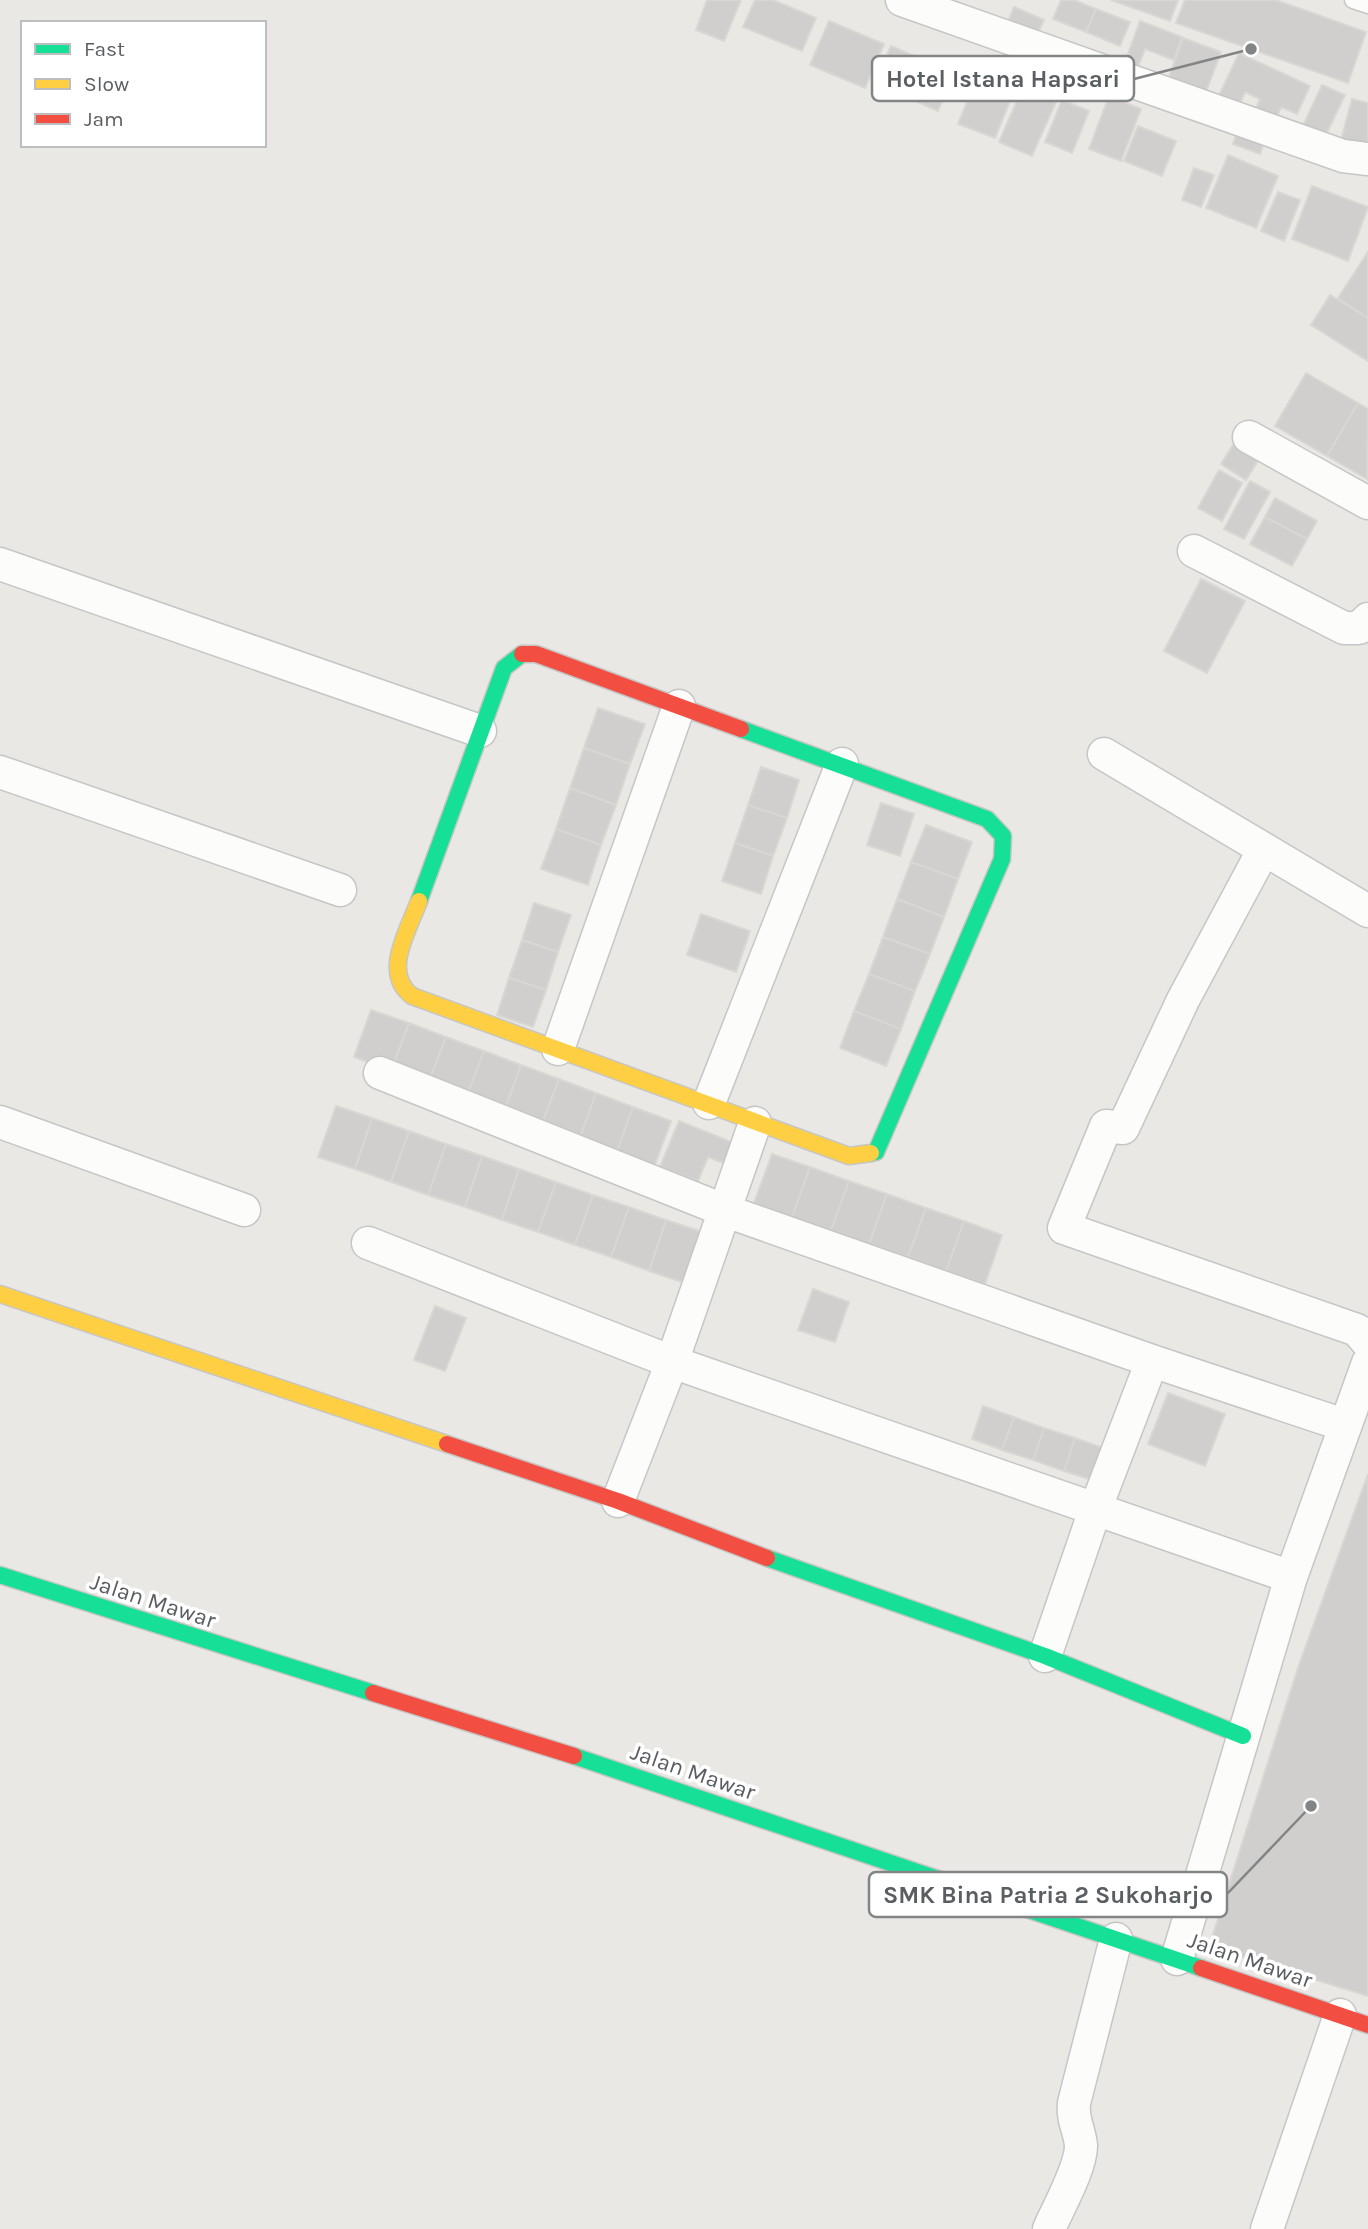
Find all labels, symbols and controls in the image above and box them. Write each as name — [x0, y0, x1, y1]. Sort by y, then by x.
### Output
legend — [21, 21, 266, 147]
text: Fast — [84, 37, 125, 61]
callout: Hotel Istana Hapsari — [872, 56, 1134, 101]
text: Hotel Istana Hapsari — [886, 65, 1120, 93]
text: Slow — [84, 72, 129, 96]
text: Jam — [84, 107, 124, 131]
street label: Jalan Mawar — [87, 1568, 220, 1634]
street label: Jalan Mawar — [627, 1738, 760, 1806]
callout: SMK Bina Patria 2 Sukoharjo — [869, 1872, 1227, 1917]
text: SMK Bina Patria 2 Sukoharjo — [883, 1881, 1213, 1909]
street label: Jalan Mawar — [1184, 1926, 1317, 1994]

